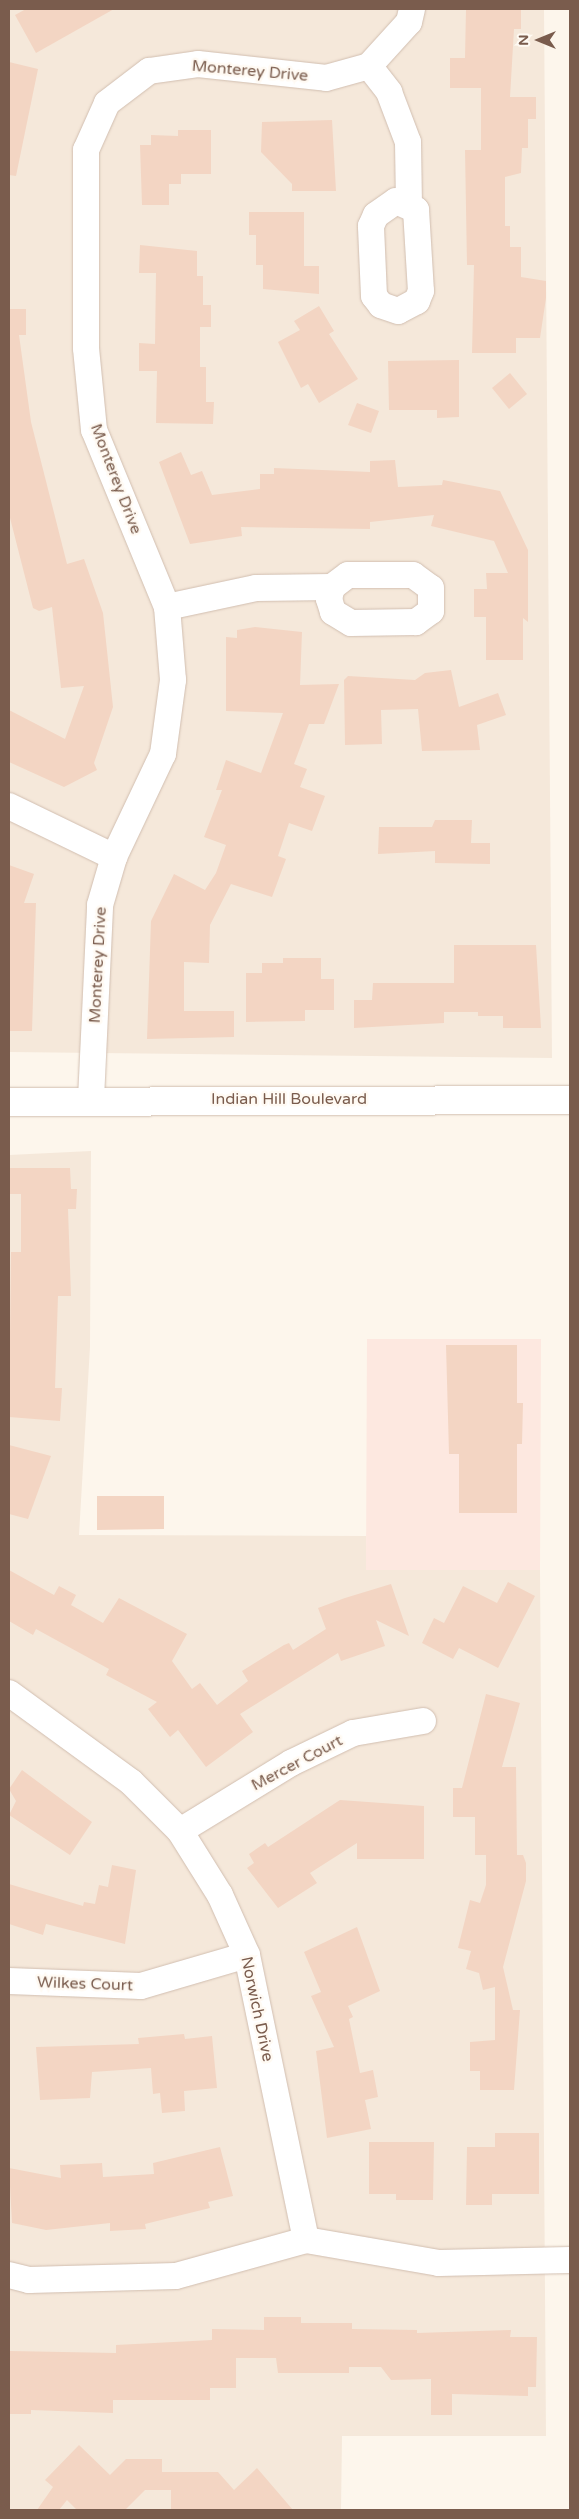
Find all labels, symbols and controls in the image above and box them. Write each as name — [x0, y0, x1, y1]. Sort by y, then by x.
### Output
north arrow — [514, 15, 564, 65]
text: N — [515, 34, 532, 46]
street label: Monterey Drive — [191, 56, 309, 86]
street label: Monterey Drive — [86, 421, 146, 537]
street label: Monterey Drive — [85, 906, 111, 1024]
street label: Indian Hill Boulevard — [211, 1089, 367, 1109]
street label: Mercer Court — [248, 1731, 346, 1795]
street label: Norwich Drive — [236, 1955, 278, 2063]
street label: Wilkes Court — [37, 1973, 133, 1995]

